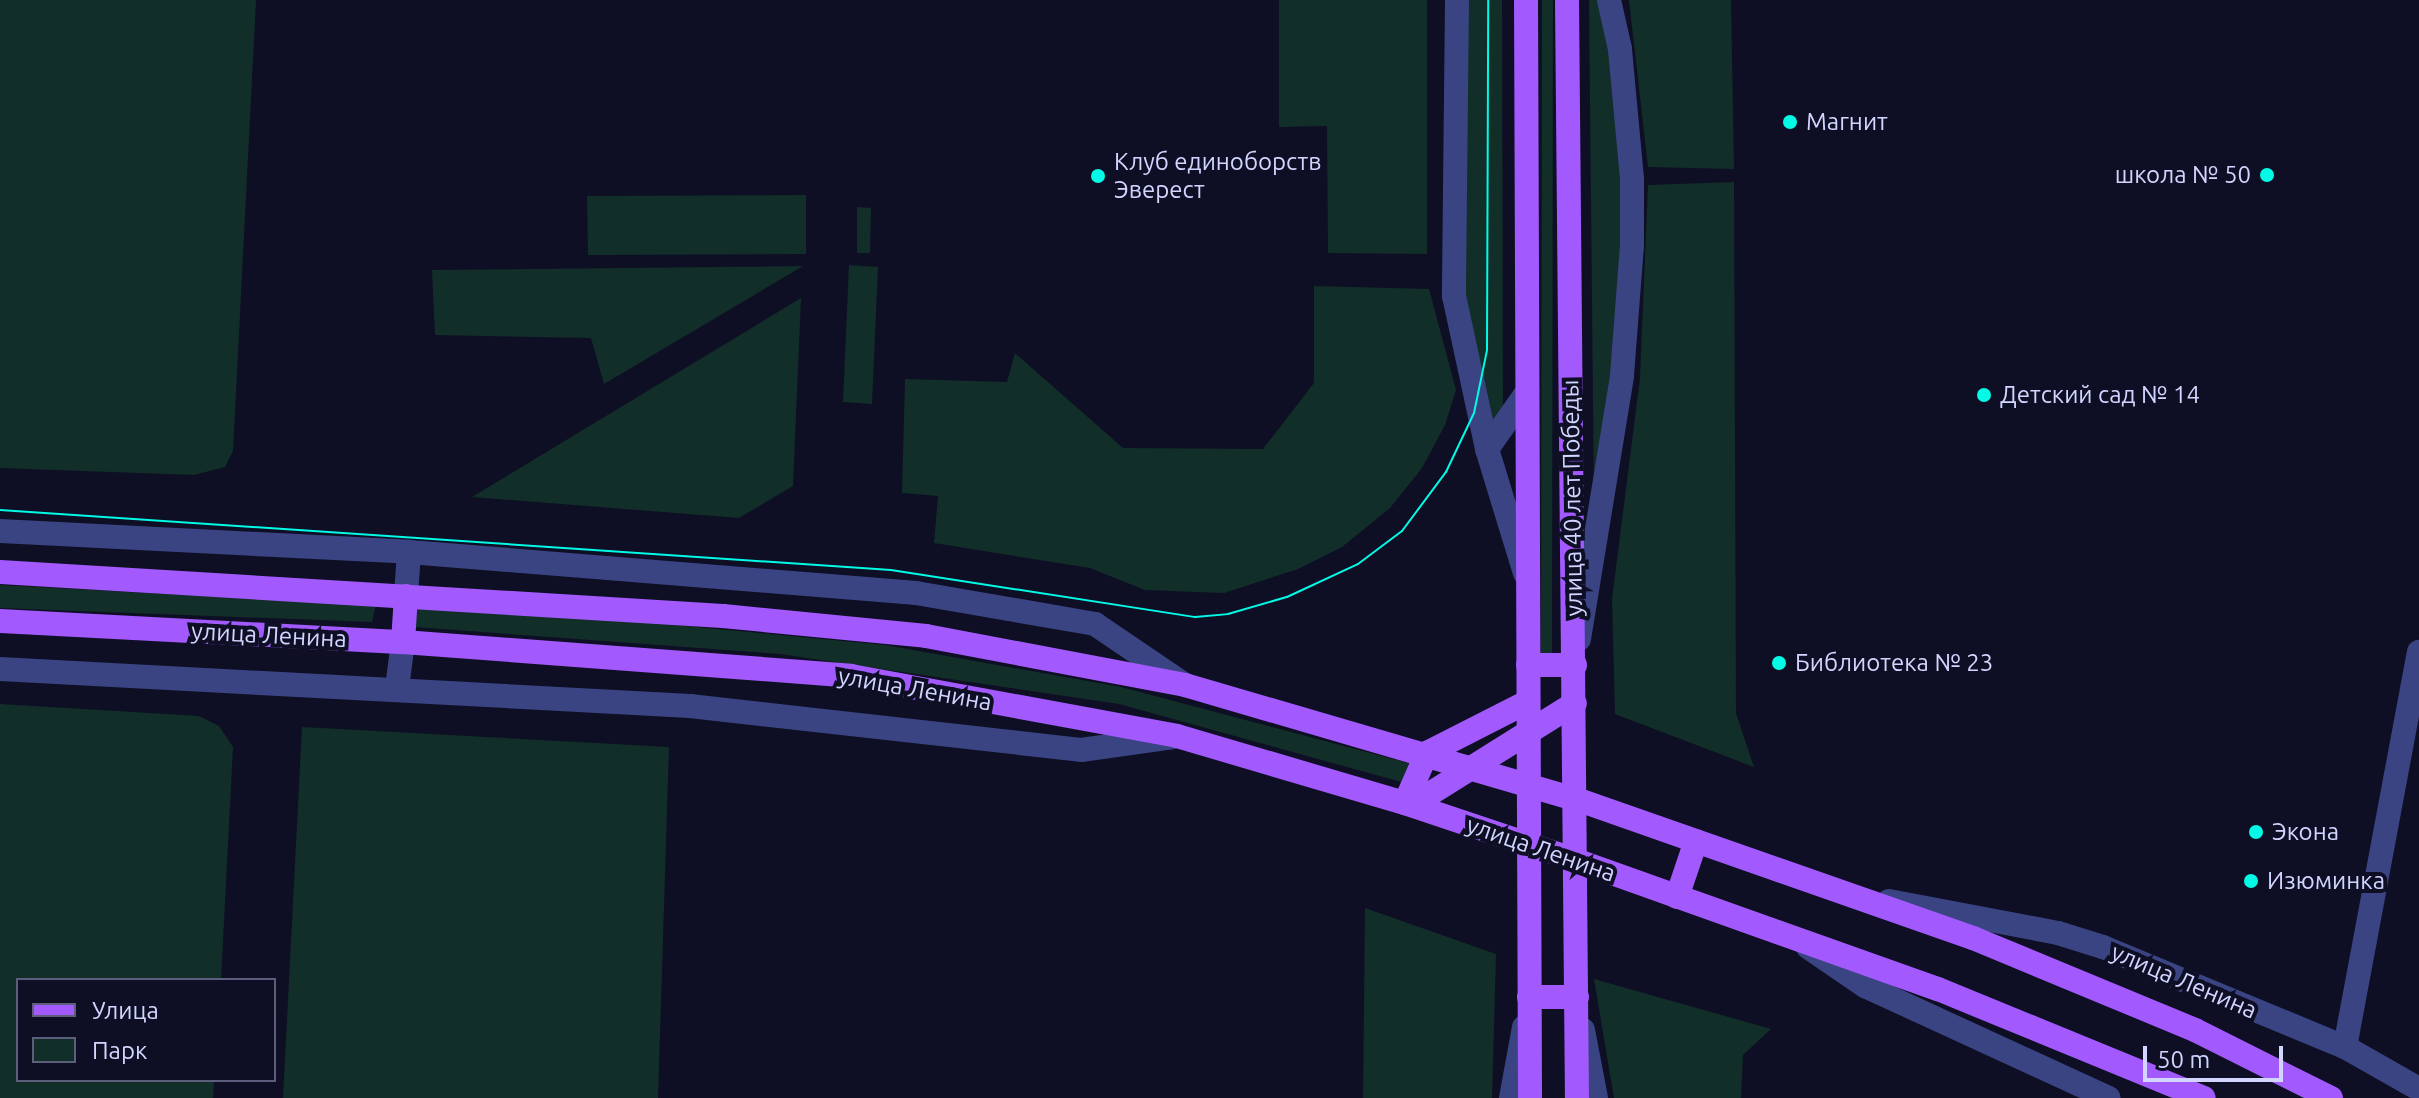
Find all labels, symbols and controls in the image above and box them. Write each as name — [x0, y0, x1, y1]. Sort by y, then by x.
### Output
place label: Магнит — [1806, 108, 1888, 136]
marker: Магнит — [1781, 113, 1799, 131]
place label: Клуб единоборств Эверест — [1114, 148, 1321, 204]
place label: школа № 50 — [2115, 161, 2251, 189]
marker: школа № 50 — [2258, 166, 2276, 184]
marker: Клуб единоборств Эверест — [1089, 167, 1107, 185]
street label: улица 40 лет Победы — [1556, 379, 1588, 617]
place label: Детский сад № 14 — [2000, 381, 2200, 409]
marker: Детский сад № 14 — [1975, 386, 1993, 404]
street label: улица Ленина — [191, 617, 347, 653]
place label: Библиотека № 23 — [1795, 649, 1993, 677]
marker: Библиотека № 23 — [1770, 654, 1788, 672]
street label: улица Ленина — [836, 661, 994, 717]
street label: улица Ленина — [1463, 810, 1619, 888]
place label: Экона — [2272, 818, 2339, 846]
marker: Экона — [2247, 823, 2265, 841]
place label: Изюминка — [2267, 867, 2385, 895]
marker: Изюминка — [2242, 872, 2260, 890]
street label: улица Ленина — [2107, 937, 2261, 1025]
legend — [16, 978, 276, 1082]
text: Улица — [92, 997, 159, 1024]
scale bar — [2147, 1030, 2287, 1080]
text: Парк — [92, 1037, 147, 1064]
text: 50 m — [2157, 1046, 2210, 1073]

